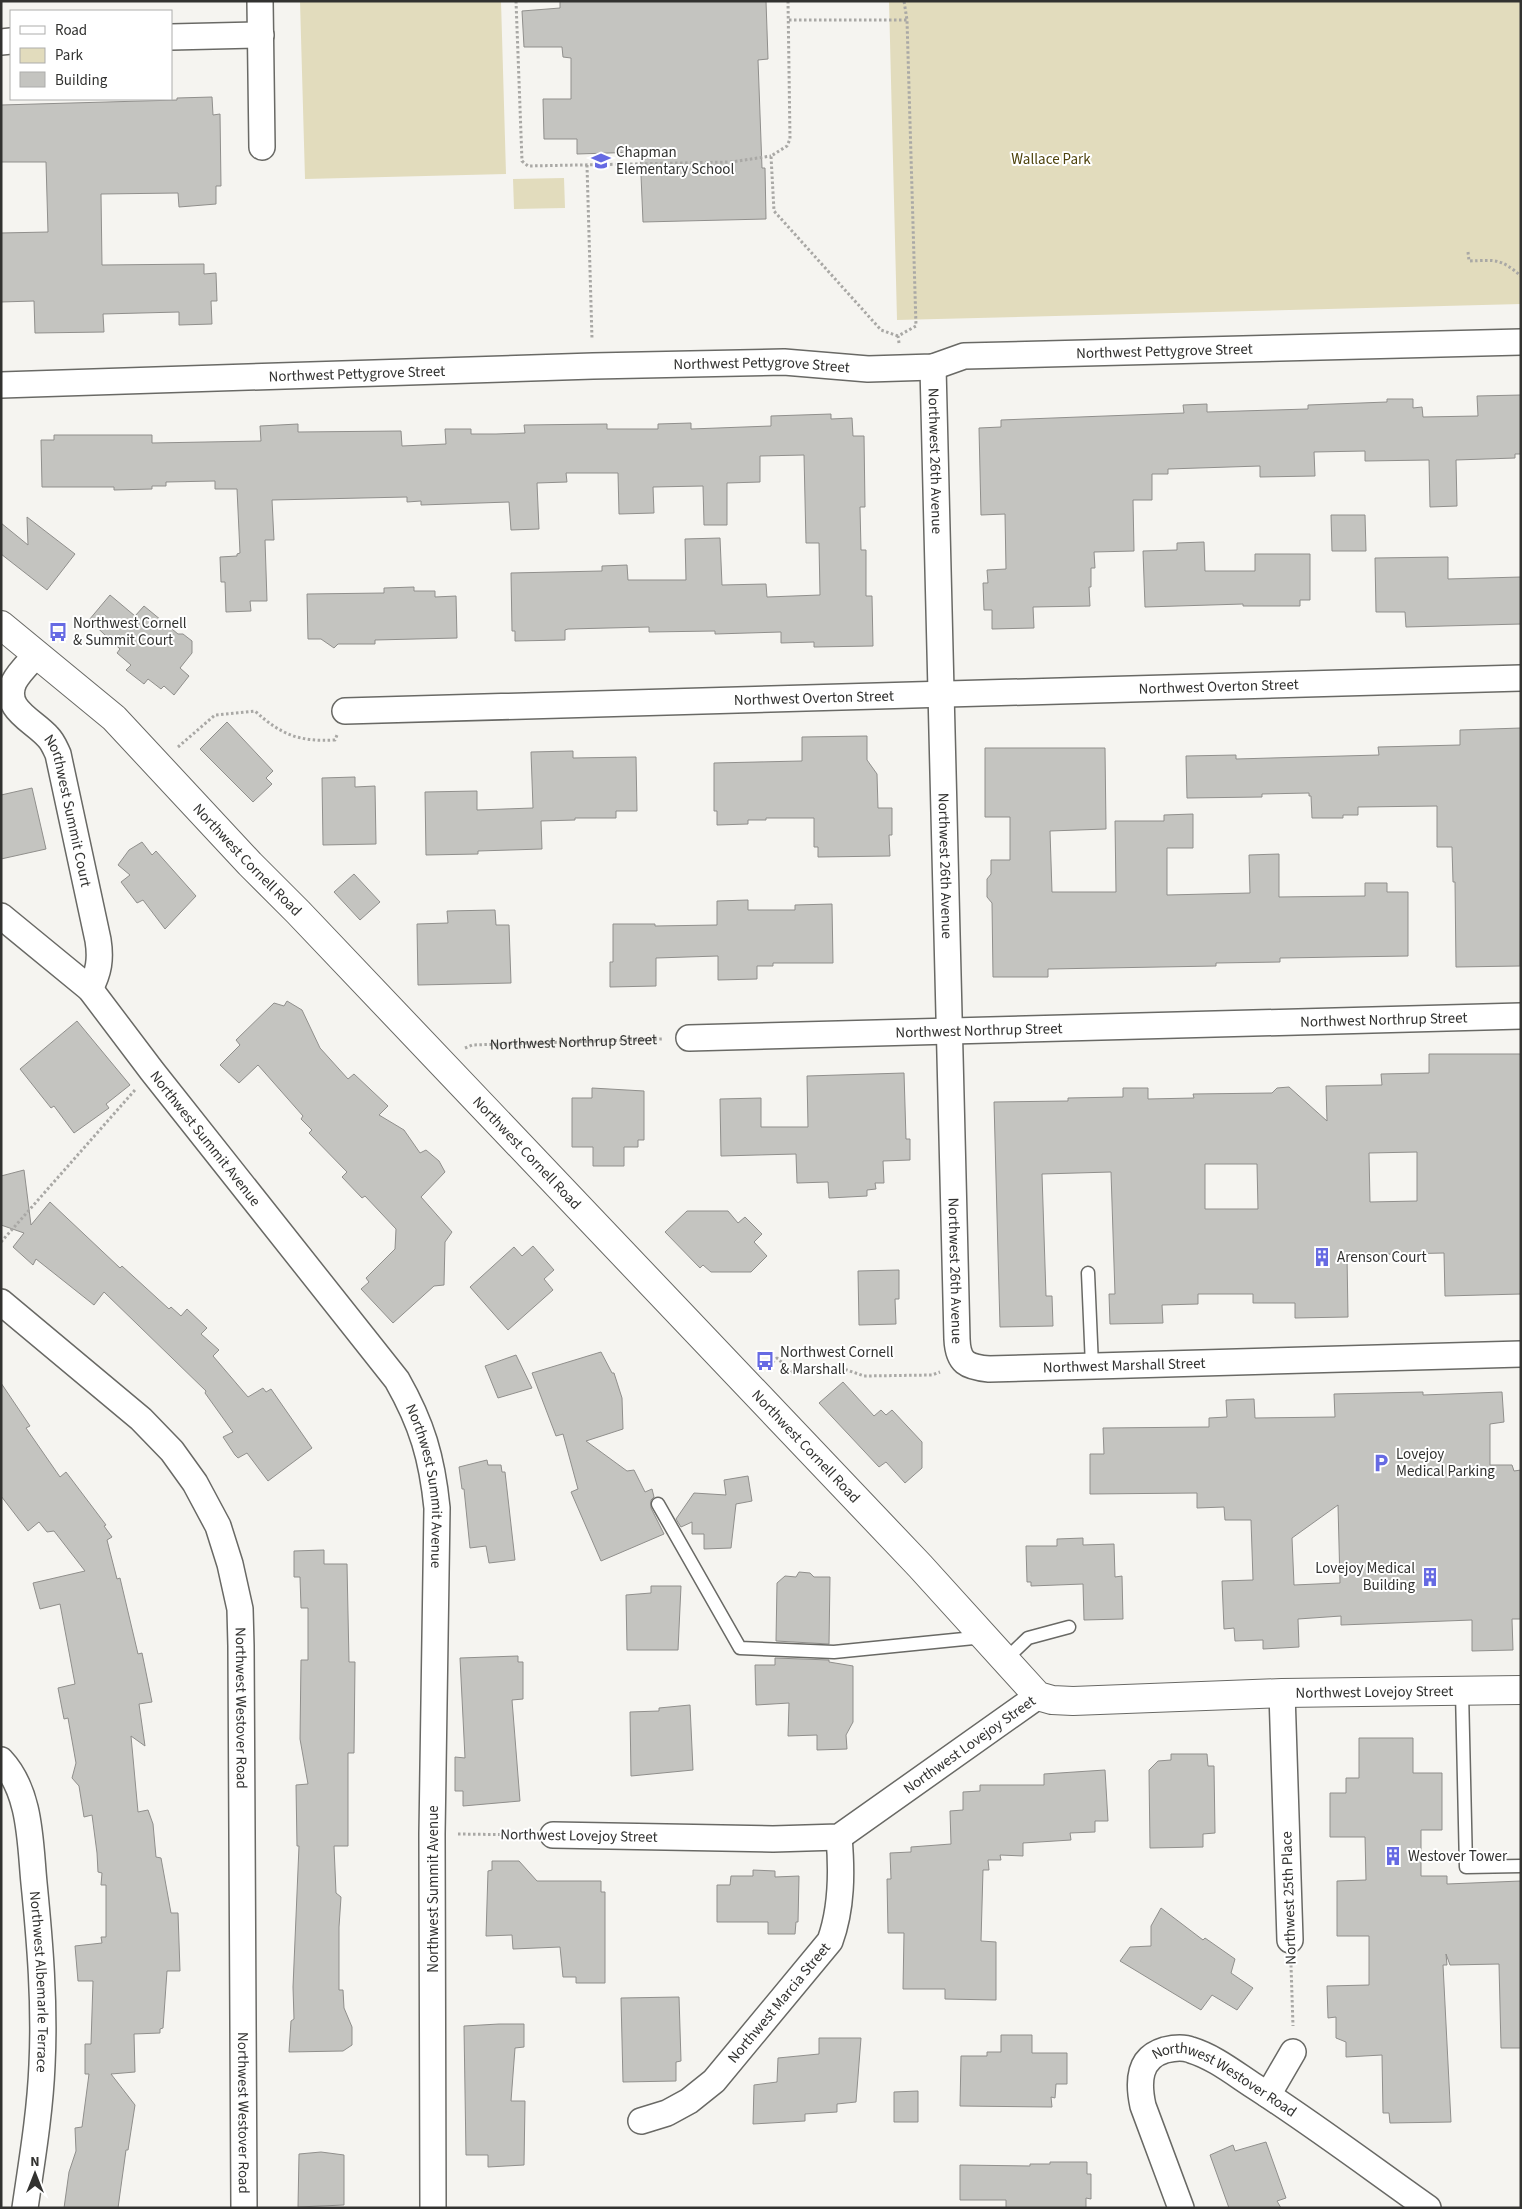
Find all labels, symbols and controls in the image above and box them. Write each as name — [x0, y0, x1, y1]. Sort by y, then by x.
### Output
legend — [10, 10, 172, 100]
text: Road — [55, 20, 87, 41]
text: Park — [55, 45, 84, 66]
text: Building — [55, 70, 108, 91]
place label: Chapman Elementary School — [616, 142, 734, 180]
park label: Wallace Park — [1011, 149, 1091, 170]
school or university icon: Chapman Elementary School — [590, 150, 612, 172]
street label: Northwest Pettygrove Street — [1076, 338, 1253, 364]
street label: Northwest Pettygrove Street — [673, 351, 851, 378]
street label: Northwest Pettygrove Street — [268, 360, 445, 387]
street label: Northwest 26th Avenue — [923, 388, 948, 534]
place label: Northwest Cornell & Summit Court — [73, 613, 187, 651]
bus stop icon: Northwest Cornell & Summit Court — [47, 621, 69, 643]
street label: Northwest Overton Street — [1138, 674, 1299, 699]
street label: Northwest Overton Street — [734, 685, 894, 711]
street label: Northwest Summit Court — [39, 730, 97, 889]
street label: Northwest 26th Avenue — [933, 793, 958, 939]
street label: Northwest Cornell Road — [188, 799, 307, 921]
street label: Northwest Northrup Street — [1300, 1007, 1468, 1032]
street label: Northwest Northrup Street — [895, 1018, 1063, 1043]
street label: Northwest Northrup Street — [489, 1029, 657, 1055]
street label: Northwest Summit Avenue — [145, 1066, 266, 1211]
street label: Northwest Cornell Road — [468, 1091, 586, 1214]
street label: Northwest 26th Avenue — [943, 1197, 968, 1344]
building icon: Arenson Court — [1311, 1246, 1333, 1268]
place label: Arenson Court — [1337, 1247, 1427, 1268]
place label: Northwest Cornell & Marshall — [780, 1342, 894, 1380]
bus stop icon: Northwest Cornell & Marshall — [754, 1350, 776, 1372]
street label: Northwest Marshall Street — [1043, 1352, 1206, 1378]
street label: Northwest Cornell Road — [747, 1385, 865, 1507]
street label: Northwest Summit Avenue — [400, 1400, 448, 1569]
place label: Lovejoy Medical Parking — [1396, 1444, 1495, 1482]
parking icon: Lovejoy Medical Parking — [1370, 1452, 1392, 1474]
place label: Lovejoy Medical Building — [1315, 1558, 1415, 1596]
building icon: Lovejoy Medical Building — [1419, 1566, 1441, 1588]
street label: Northwest Westover Road — [230, 1627, 252, 1789]
street label: Northwest Lovejoy Street — [1295, 1680, 1453, 1703]
street label: Northwest Lovejoy Street — [899, 1690, 1040, 1799]
street label: Northwest Summit Avenue — [423, 1805, 444, 1973]
street label: Northwest Lovejoy Street — [500, 1824, 658, 1848]
street label: Northwest 25th Place — [1276, 1831, 1302, 1965]
building icon: Westover Tower — [1382, 1845, 1404, 1867]
place label: Westover Tower — [1408, 1846, 1508, 1867]
street label: Northwest Albemarle Terrace — [24, 1890, 53, 2073]
street label: Northwest Marcia Street — [723, 1938, 835, 2067]
street label: Northwest Westover Road — [233, 2032, 254, 2194]
street label: Northwest Westover Road — [1148, 2037, 1301, 2122]
north arrow — [10, 2149, 60, 2199]
text: N — [30, 2152, 40, 2172]

